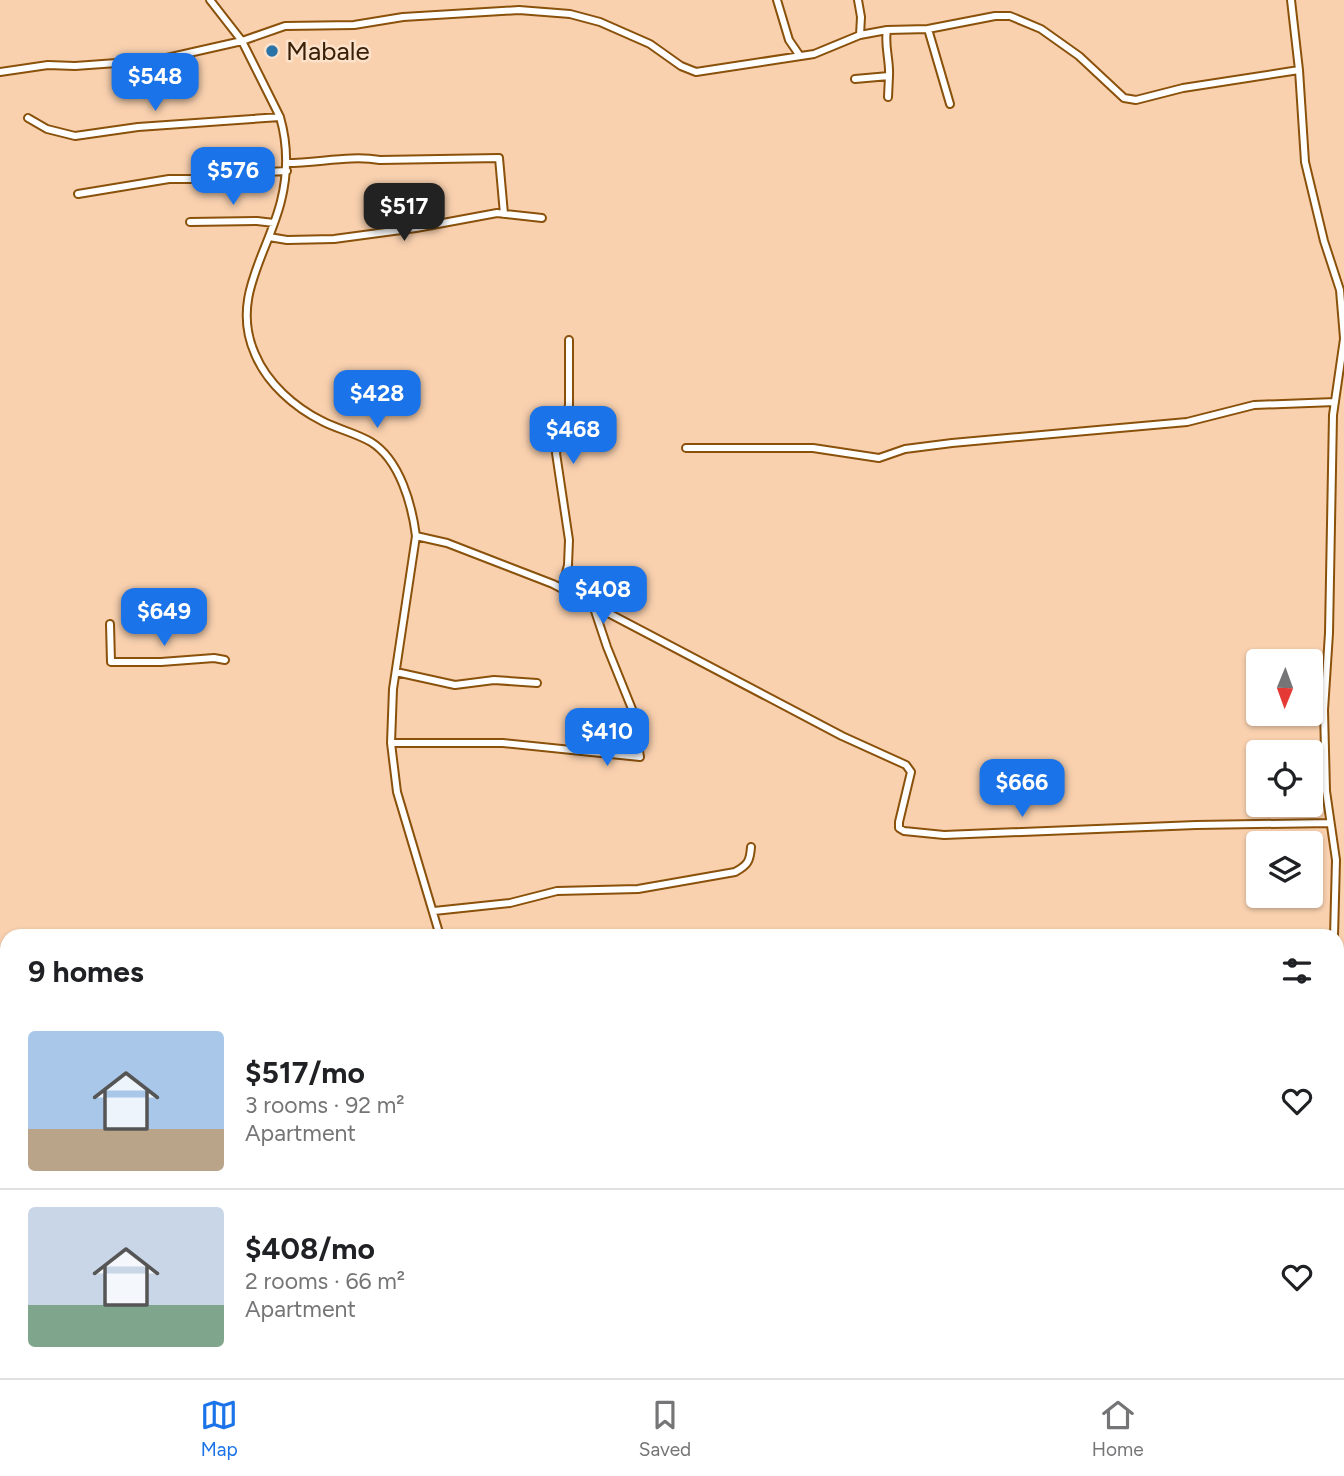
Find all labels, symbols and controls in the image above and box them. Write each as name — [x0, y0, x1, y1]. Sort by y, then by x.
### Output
place label: Mabale — [286, 35, 370, 67]
marker: Mabale — [264, 43, 280, 59]
pin: $548 — [114, 54, 196, 113]
text: $548 — [128, 62, 182, 90]
pin: $576 — [192, 148, 274, 207]
text: $576 — [207, 156, 259, 184]
pin: $517 — [363, 184, 445, 243]
text: $517 — [380, 192, 428, 220]
pin: $428 — [336, 370, 418, 430]
text: $428 — [350, 379, 404, 407]
pin: $468 — [532, 406, 614, 466]
text: $468 — [546, 415, 600, 443]
pin: $408 — [562, 566, 644, 626]
text: $408 — [575, 575, 631, 603]
pin: $649 — [123, 588, 205, 648]
text: $649 — [137, 597, 191, 625]
north arrow — [1246, 649, 1323, 726]
map controls — [1246, 649, 1323, 908]
pin: $410 — [566, 708, 648, 768]
text: $410 — [581, 717, 633, 745]
button: locate — [1246, 740, 1323, 817]
pin: $666 — [981, 760, 1063, 819]
text: $666 — [996, 768, 1048, 796]
button: layers — [1246, 831, 1323, 908]
icon: filters — [1278, 952, 1316, 990]
text: 9 homes — [28, 953, 144, 990]
text: $517/mo — [245, 1054, 365, 1091]
icon: home — [84, 1059, 168, 1143]
icon: heart — [1278, 1082, 1316, 1120]
text: 3 rooms · 92 m² — [245, 1091, 405, 1119]
text: Apartment — [245, 1119, 356, 1147]
text: $408/mo — [245, 1230, 375, 1267]
icon: home — [84, 1235, 168, 1319]
icon: heart — [1278, 1258, 1316, 1296]
text: 2 rooms · 66 m² — [245, 1267, 405, 1295]
text: Apartment — [245, 1295, 356, 1323]
tab: Map — [200, 1396, 238, 1461]
tab: Saved — [639, 1396, 691, 1461]
tab: Home — [1092, 1396, 1144, 1461]

